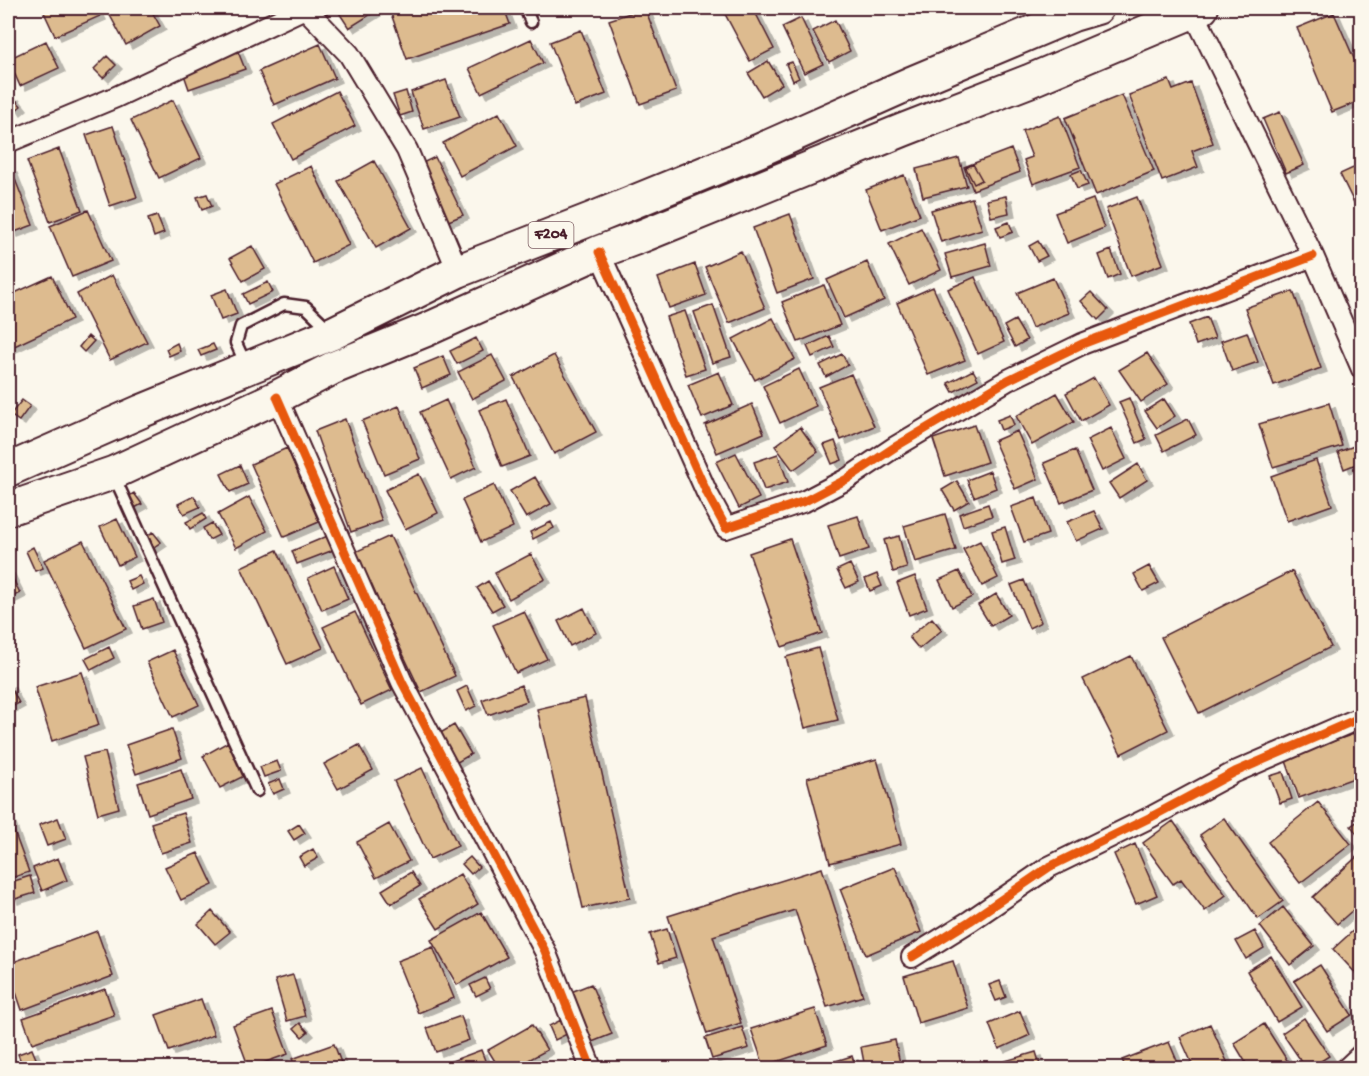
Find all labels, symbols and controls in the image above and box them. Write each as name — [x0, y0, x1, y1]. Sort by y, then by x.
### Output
road number: F204 — [528, 222, 574, 248]

